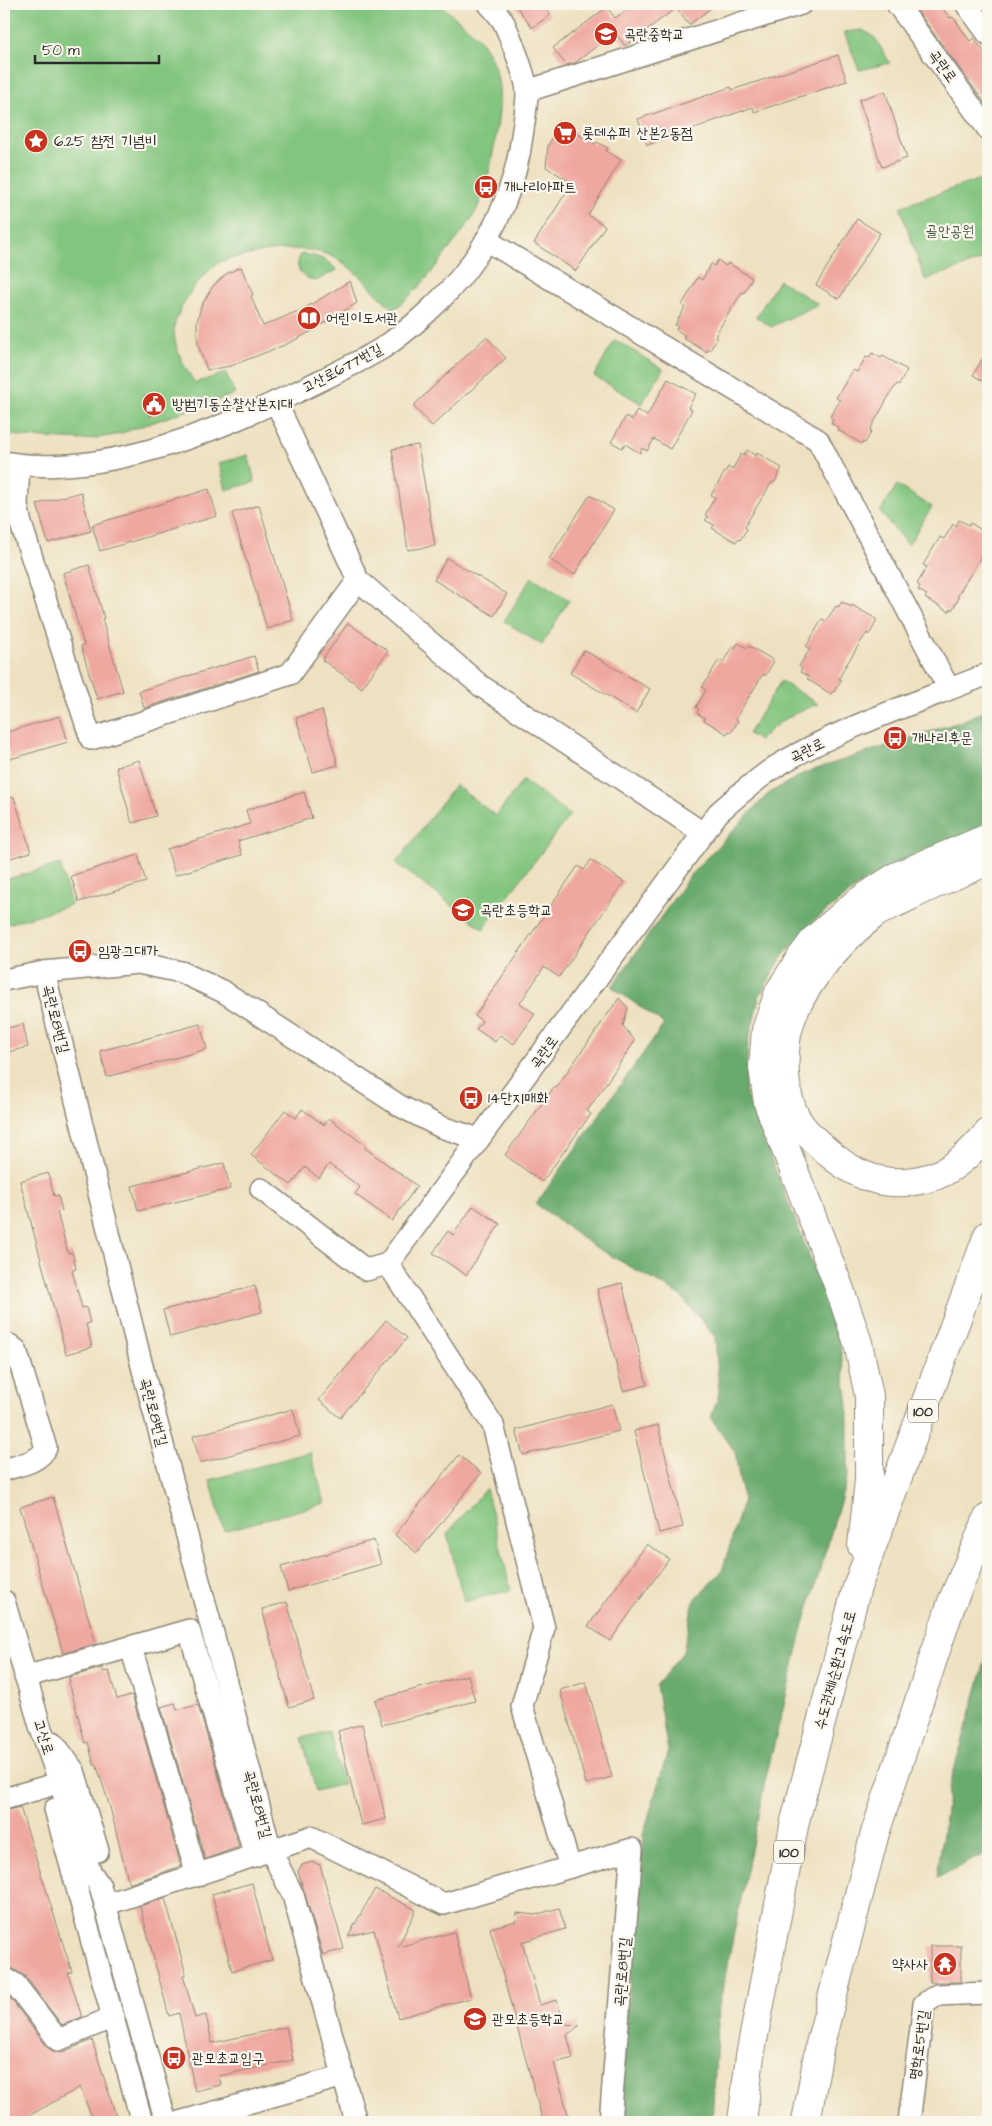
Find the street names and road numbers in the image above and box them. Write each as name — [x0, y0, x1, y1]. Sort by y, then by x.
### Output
street label: 곡란로 — [923, 45, 962, 87]
street label: 고산로677번길 — [298, 338, 386, 398]
street label: 곡란로 — [786, 733, 828, 768]
street label: 곡란로8번길 — [37, 983, 74, 1056]
street label: 곡란로 — [525, 1031, 564, 1073]
street label: 곡란로8번길 — [134, 1376, 173, 1449]
road number: 100 — [908, 1400, 938, 1422]
street label: 수도권제1순환고속도로 — [809, 1608, 861, 1732]
street label: 고산로 — [28, 1717, 59, 1758]
street label: 곡란로8번길 — [238, 1768, 277, 1841]
road number: 100 — [774, 1840, 804, 1864]
street label: 곡란로8번길 — [609, 1936, 636, 2008]
street label: 명학로5번길 — [904, 2008, 935, 2082]

